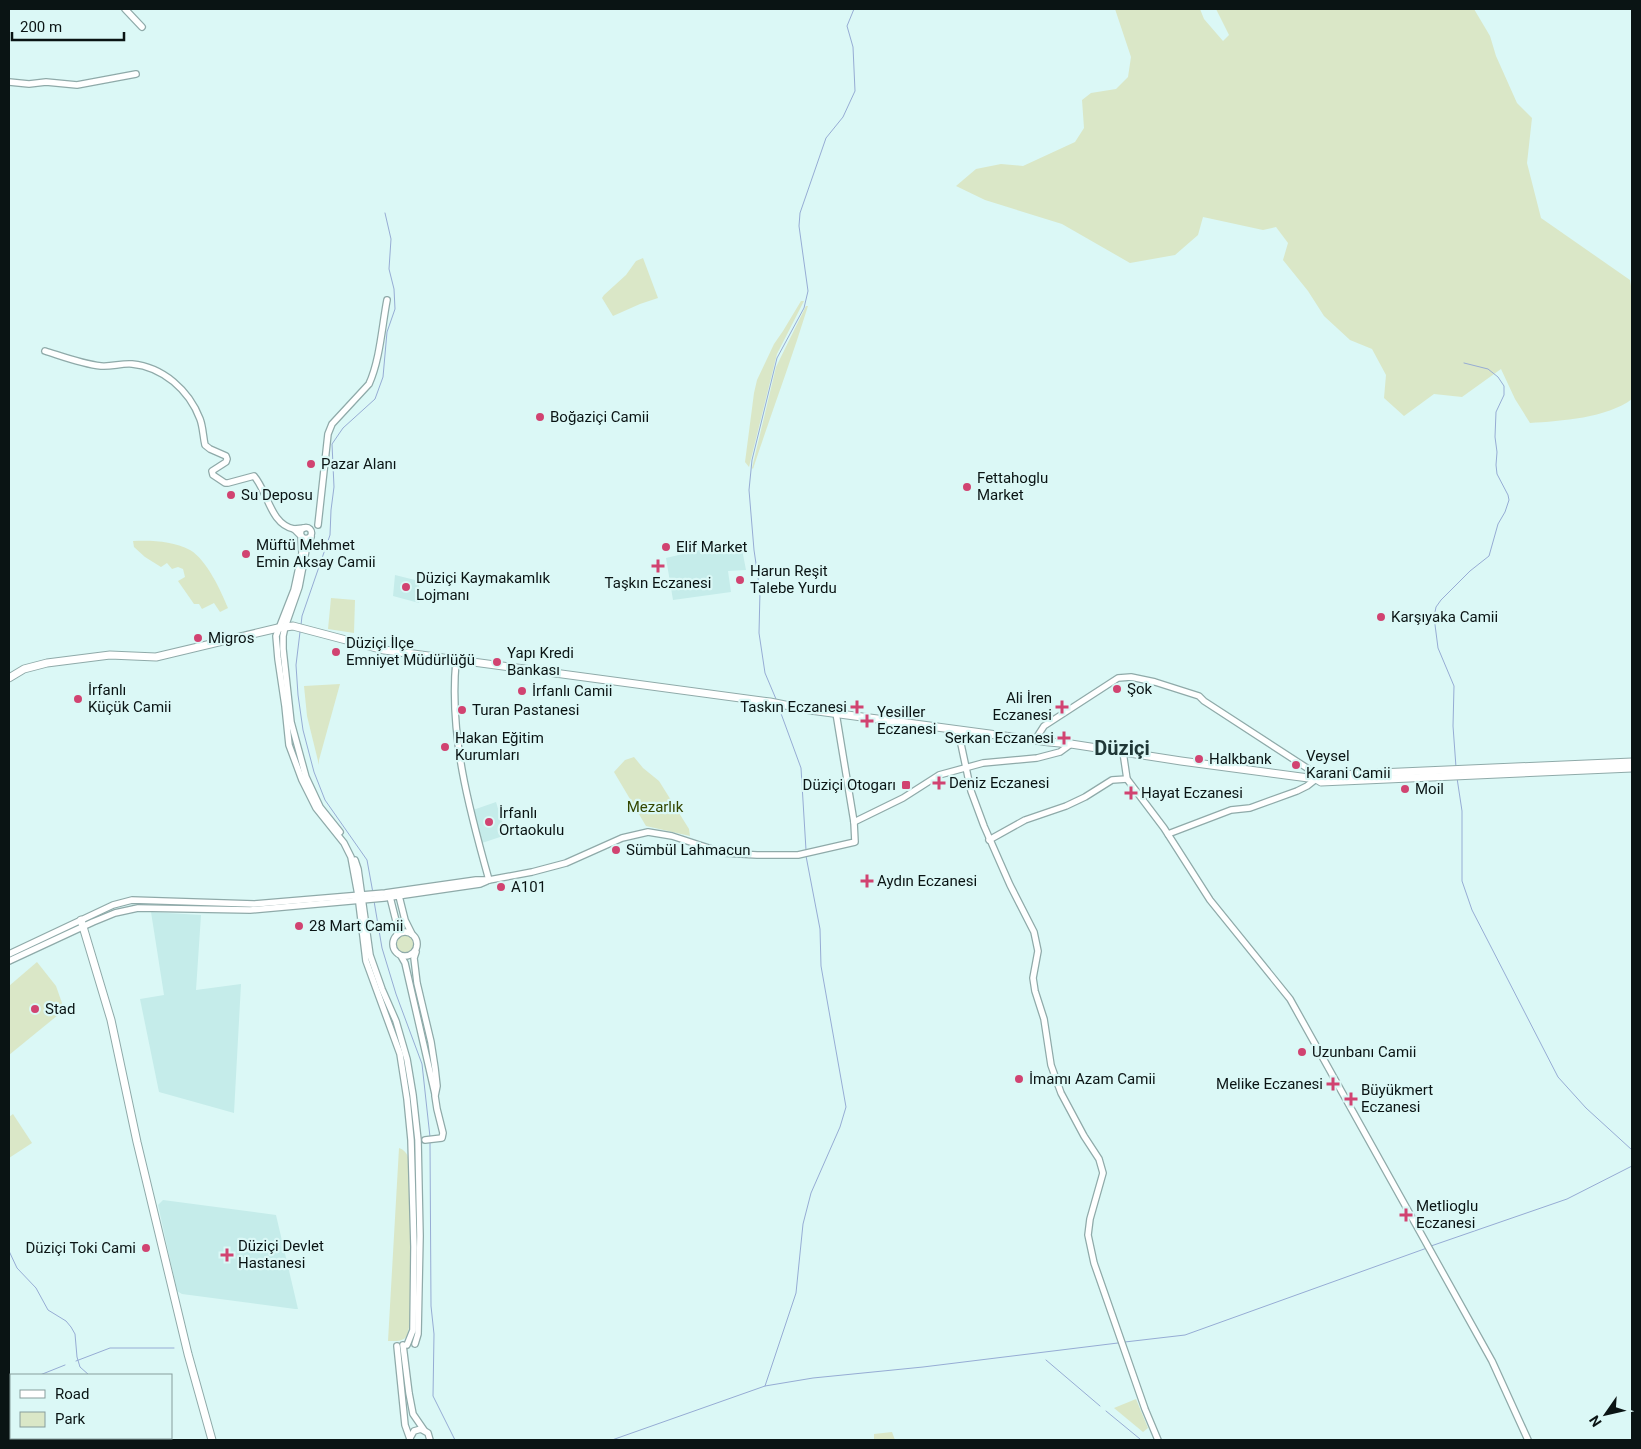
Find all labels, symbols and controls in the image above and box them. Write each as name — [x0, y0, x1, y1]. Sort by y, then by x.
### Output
scale bar — [12, 10, 125, 42]
text: 200 m — [20, 18, 62, 36]
place label: Boğaziçi Camii — [550, 408, 649, 426]
marker: Boğaziçi Camii — [534, 411, 546, 423]
place label: Pazar Alanı — [321, 455, 397, 473]
marker: Pazar Alanı — [305, 458, 317, 470]
place label: Fettahoglu Market — [977, 469, 1048, 504]
marker: Fettahoglu Market — [961, 481, 973, 493]
place label: Su Deposu — [241, 486, 313, 504]
marker: Su Deposu — [225, 489, 237, 501]
place label: Müftü Mehmet Emin Aksay Camii — [256, 536, 376, 571]
place label: Elif Market — [676, 538, 748, 556]
marker: Elif Market — [660, 541, 672, 553]
marker: Müftü Mehmet Emin Aksay Camii — [240, 548, 252, 560]
marker: Taşkın Eczanesi — [652, 560, 664, 572]
place label: Harun Reşit Talebe Yurdu — [750, 562, 837, 597]
place label: Düziçi Kaymakamlık Lojmanı — [416, 569, 551, 604]
place label: Taşkın Eczanesi — [605, 574, 711, 592]
marker: Harun Reşit Talebe Yurdu — [734, 574, 746, 586]
marker: Düziçi Kaymakamlık Lojmanı — [400, 581, 412, 593]
place label: Karşıyaka Camii — [1391, 608, 1498, 626]
marker: Karşıyaka Camii — [1375, 611, 1387, 623]
place label: Migros — [208, 629, 254, 647]
marker: Migros — [192, 632, 204, 644]
place label: Düziçi İlçe Emniyet Müdürlüğü — [346, 634, 475, 669]
place label: Yapı Kredi Bankası — [507, 644, 574, 679]
marker: Düziçi İlçe Emniyet Müdürlüğü — [330, 646, 342, 658]
marker: Yapı Kredi Bankası — [491, 656, 503, 668]
place label: Şok — [1127, 680, 1152, 698]
place label: İrfanlı Küçük Camii — [88, 681, 171, 716]
place label: İrfanlı Camii — [532, 682, 612, 700]
marker: Şok — [1111, 683, 1123, 695]
marker: İrfanlı Camii — [516, 685, 528, 697]
place label: Ali İren Eczanesi — [993, 689, 1052, 724]
marker: İrfanlı Küçük Camii — [72, 693, 84, 705]
place label: Taskın Eczanesi — [740, 698, 847, 716]
place label: Turan Pastanesi — [472, 701, 579, 719]
marker: Taskın Eczanesi — [851, 701, 863, 713]
marker: Ali İren Eczanesi — [1056, 701, 1068, 713]
place label: Yesiller Eczanesi — [877, 703, 936, 738]
marker: Turan Pastanesi — [456, 704, 468, 716]
marker: Yesiller Eczanesi — [861, 715, 873, 727]
place label: Hakan Eğitim Kurumları — [455, 729, 544, 764]
place label: Serkan Eczanesi — [945, 729, 1054, 747]
marker: Serkan Eczanesi — [1058, 732, 1070, 744]
district label: Düziçi — [1094, 736, 1150, 760]
marker: Hakan Eğitim Kurumları — [439, 741, 451, 753]
place label: Veysel Karani Camii — [1306, 747, 1391, 782]
place label: Halkbank — [1209, 750, 1272, 768]
marker: Halkbank — [1193, 753, 1205, 765]
marker: Veysel Karani Camii — [1290, 759, 1302, 771]
place label: Deniz Eczanesi — [949, 774, 1049, 792]
place label: Düziçi Otogarı — [803, 776, 896, 794]
marker: Deniz Eczanesi — [933, 777, 945, 789]
marker: Düziçi Otogarı — [900, 779, 912, 791]
place label: Moil — [1415, 780, 1444, 798]
marker: Moil — [1399, 783, 1411, 795]
place label: Hayat Eczanesi — [1141, 784, 1243, 802]
marker: Hayat Eczanesi — [1125, 787, 1137, 799]
park label: Mezarlık — [627, 798, 684, 816]
place label: İrfanlı Ortaokulu — [499, 804, 564, 839]
marker: İrfanlı Ortaokulu — [483, 816, 495, 828]
place label: Sümbül Lahmacun — [626, 841, 751, 859]
marker: Sümbül Lahmacun — [610, 844, 622, 856]
place label: Aydın Eczanesi — [877, 872, 977, 890]
marker: Aydın Eczanesi — [861, 875, 873, 887]
place label: A101 — [511, 878, 546, 896]
marker: A101 — [495, 881, 507, 893]
place label: 28 Mart Camii — [309, 917, 403, 935]
marker: 28 Mart Camii — [293, 920, 305, 932]
place label: Stad — [45, 1000, 75, 1018]
marker: Stad — [29, 1003, 41, 1015]
place label: Uzunbanı Camii — [1312, 1043, 1416, 1061]
marker: Uzunbanı Camii — [1296, 1046, 1308, 1058]
place label: İmamı Azam Camii — [1029, 1070, 1156, 1088]
marker: İmamı Azam Camii — [1013, 1073, 1025, 1085]
place label: Melike Eczanesi — [1216, 1075, 1323, 1093]
marker: Melike Eczanesi — [1327, 1078, 1339, 1090]
place label: Büyükmert Eczanesi — [1361, 1081, 1433, 1116]
marker: Büyükmert Eczanesi — [1345, 1093, 1357, 1105]
place label: Metlioglu Eczanesi — [1416, 1197, 1478, 1232]
marker: Metlioglu Eczanesi — [1400, 1209, 1412, 1221]
place label: Düziçi Devlet Hastanesi — [238, 1237, 324, 1272]
place label: Düziçi Toki Cami — [25, 1239, 136, 1257]
marker: Düziçi Toki Cami — [140, 1242, 152, 1254]
marker: Düziçi Devlet Hastanesi — [220, 1248, 234, 1262]
legend — [10, 1374, 172, 1439]
text: Road — [55, 1385, 89, 1403]
north arrow — [1581, 1389, 1631, 1439]
text: Park — [55, 1410, 86, 1428]
text: N — [1586, 1413, 1605, 1430]

